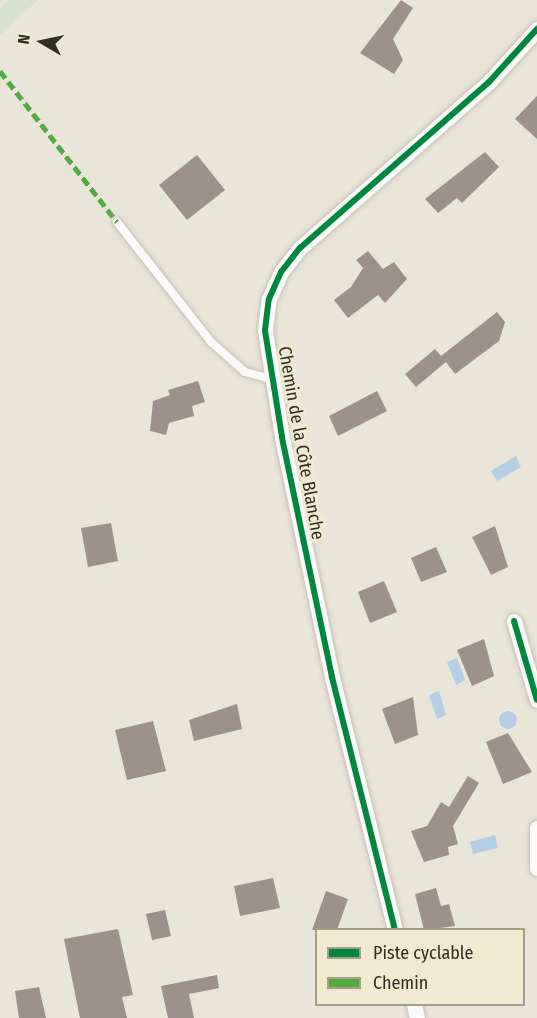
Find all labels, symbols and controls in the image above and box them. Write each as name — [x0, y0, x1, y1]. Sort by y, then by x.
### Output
north arrow — [12, 12, 72, 72]
text: N — [14, 33, 34, 45]
street label: Chemin de la Côte Blanche — [273, 345, 329, 541]
legend — [315, 928, 525, 1006]
text: Piste cyclable — [373, 942, 473, 964]
text: Chemin — [373, 972, 428, 994]

